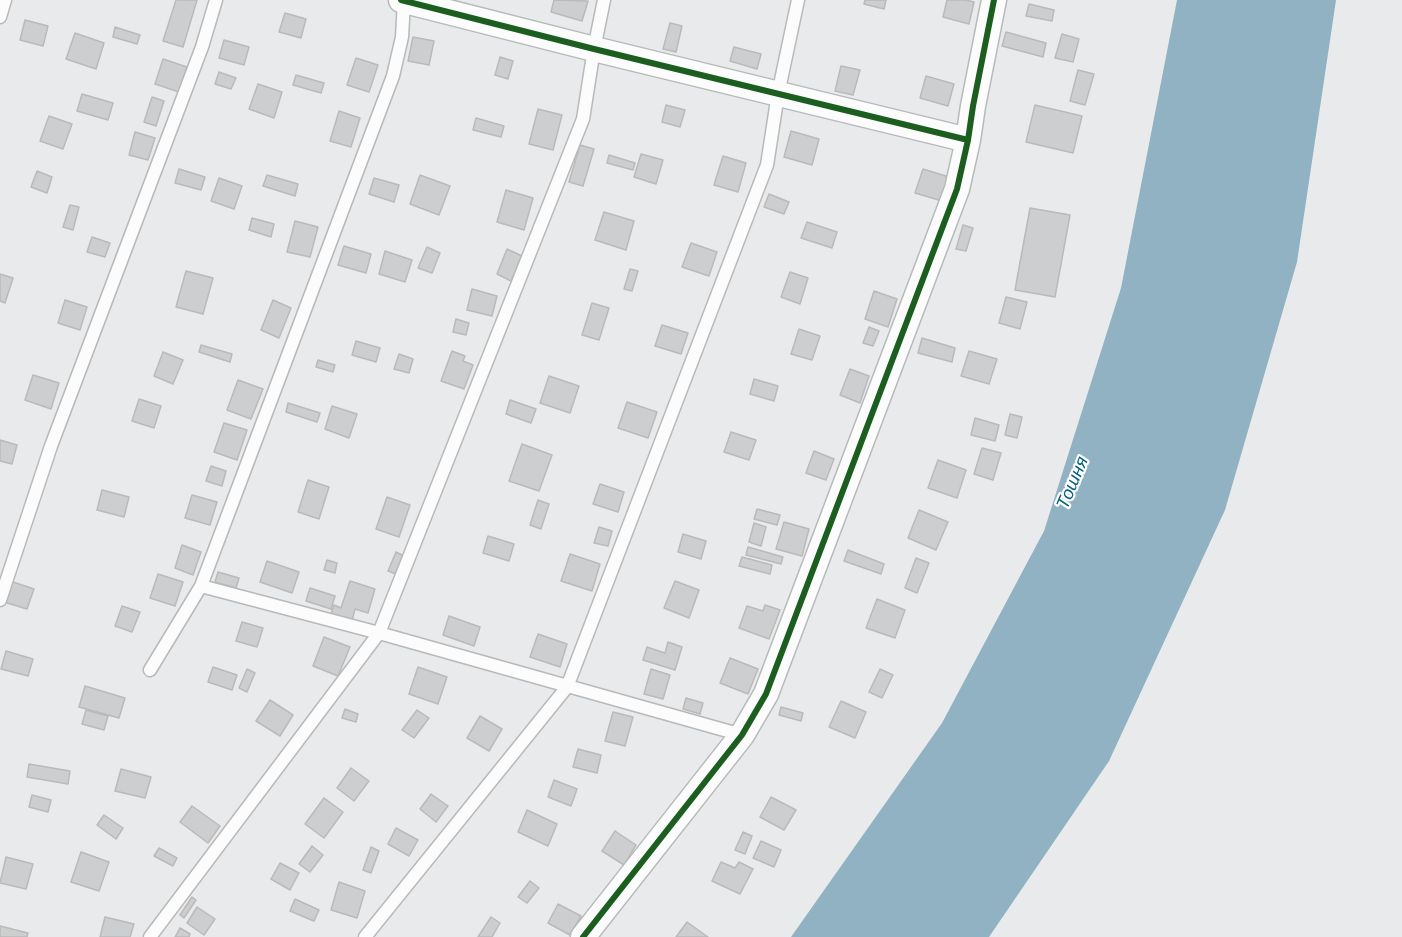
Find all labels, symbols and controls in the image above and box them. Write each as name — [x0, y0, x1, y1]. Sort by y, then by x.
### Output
water label: Тошня — [1052, 454, 1094, 512]

